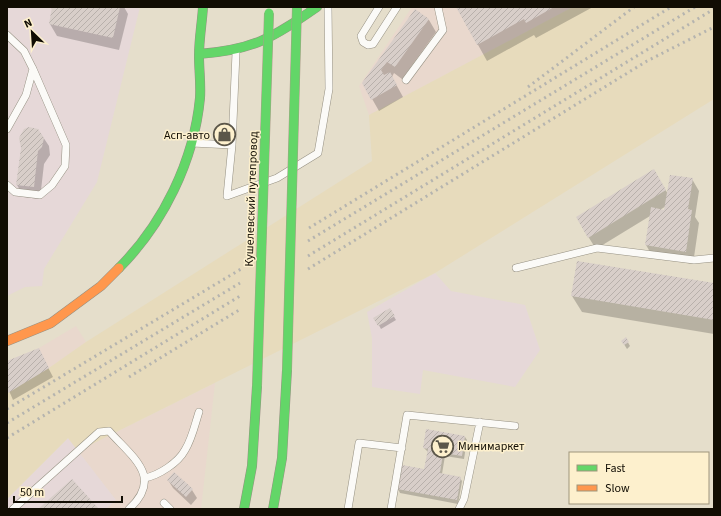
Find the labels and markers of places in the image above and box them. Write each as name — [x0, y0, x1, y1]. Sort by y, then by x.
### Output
shop icon: Асп-авто — [212, 122, 238, 148]
place label: Асп-авто — [164, 127, 210, 144]
supermarket icon: Минимаркет — [429, 433, 455, 459]
place label: Минимаркет — [458, 438, 525, 455]

